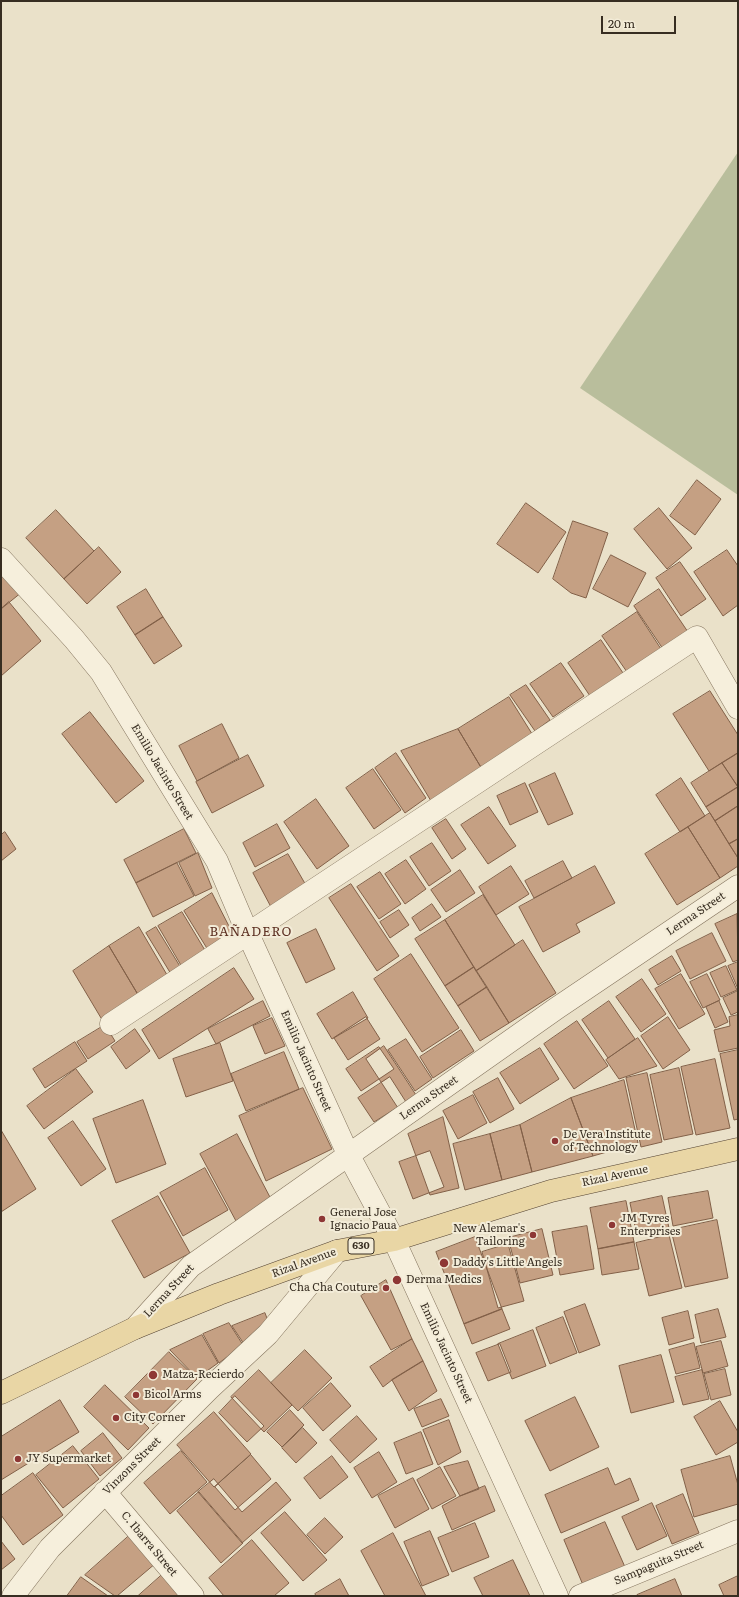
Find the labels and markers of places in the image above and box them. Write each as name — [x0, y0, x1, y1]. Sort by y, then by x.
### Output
place label: De Vera Institute of Technology — [563, 1128, 651, 1154]
marker: De Vera Institute of Technology — [550, 1136, 560, 1146]
place label: General Jose Ignacio Paua — [330, 1206, 397, 1232]
place label: JM Tyres Enterprises — [620, 1212, 680, 1238]
marker: General Jose Ignacio Paua — [317, 1214, 327, 1224]
marker: JM Tyres Enterprises — [607, 1220, 617, 1230]
place label: New Alemar's Tailoring — [453, 1222, 525, 1248]
marker: New Alemar's Tailoring — [528, 1230, 538, 1240]
place label: Daddy's Little Angels — [453, 1256, 562, 1270]
marker: Daddy's Little Angels — [438, 1257, 450, 1269]
place label: Derma Medics — [406, 1273, 481, 1287]
marker: Derma Medics — [391, 1274, 403, 1286]
place label: Cha Cha Couture — [289, 1281, 378, 1295]
marker: Cha Cha Couture — [381, 1283, 391, 1293]
place label: Matza-Recierdo — [162, 1368, 244, 1382]
marker: Matza-Recierdo — [147, 1369, 159, 1381]
place label: Bicol Arms — [144, 1388, 201, 1402]
marker: Bicol Arms — [131, 1390, 141, 1400]
place label: City Corner — [124, 1411, 185, 1425]
marker: City Corner — [111, 1413, 121, 1423]
place label: JY Supermarket — [26, 1452, 111, 1466]
marker: JY Supermarket — [13, 1454, 23, 1464]

